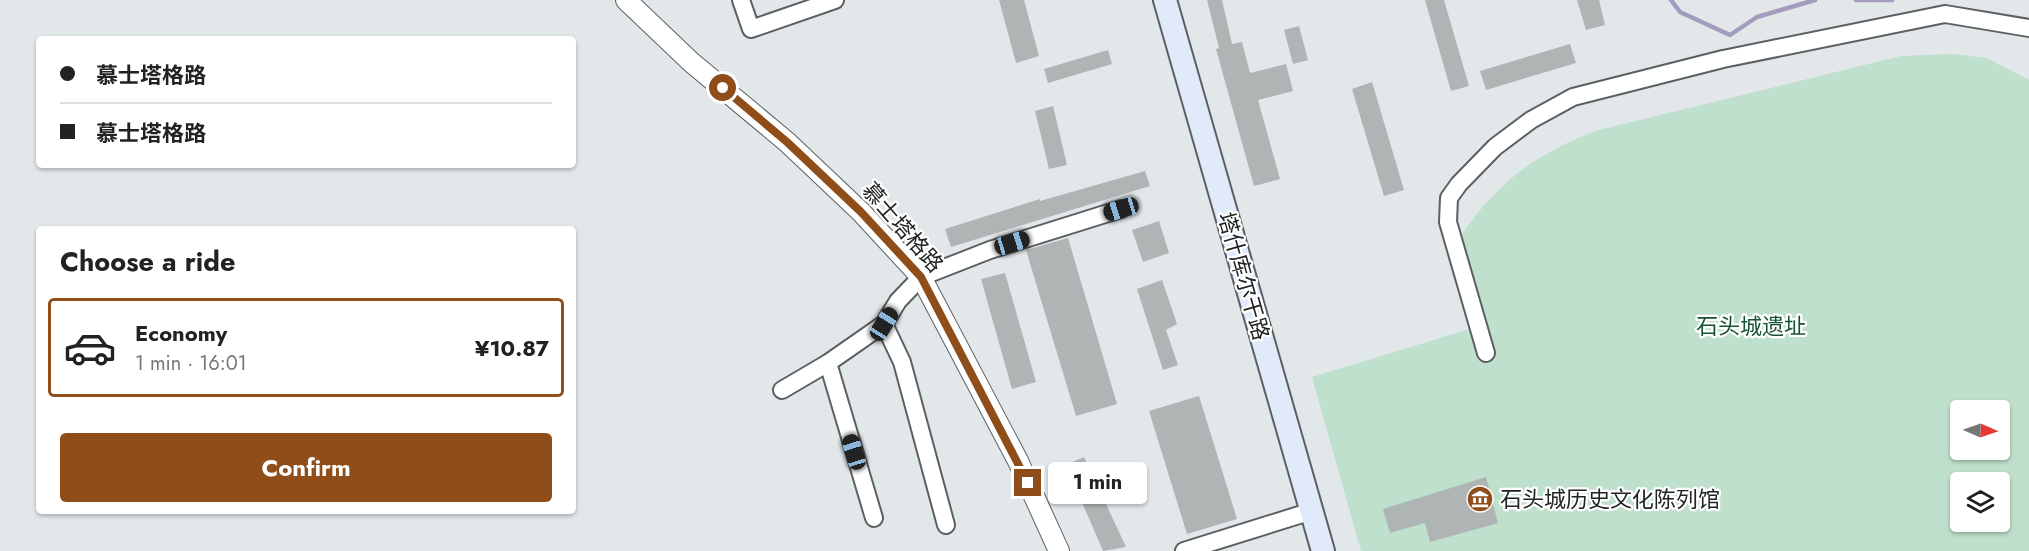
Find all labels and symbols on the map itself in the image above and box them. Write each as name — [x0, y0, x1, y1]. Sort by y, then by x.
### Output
route start — [709, 74, 736, 101]
street label: 慕士塔格路 — [855, 175, 951, 279]
car — [1101, 195, 1141, 223]
street label: 塔什库尔干路 — [1210, 208, 1278, 344]
car — [992, 229, 1032, 257]
car — [867, 304, 901, 344]
park label: 石头城遗址 — [1696, 310, 1806, 342]
north arrow — [1950, 400, 2010, 460]
car — [840, 432, 868, 472]
callout: 1 min — [1049, 462, 1148, 504]
route end — [1014, 469, 1041, 496]
place label: 石头城历史文化陈列馆 — [1500, 483, 1720, 515]
museum icon: 石头城历史文化陈列馆 — [1465, 484, 1495, 514]

